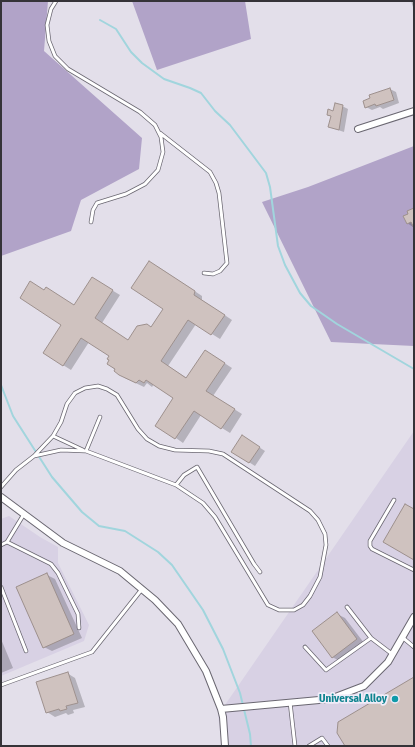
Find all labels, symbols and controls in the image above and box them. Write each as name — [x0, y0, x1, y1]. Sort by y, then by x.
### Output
place label: Universal Alloy — [319, 692, 387, 706]
marker: Universal Alloy — [390, 694, 400, 704]

